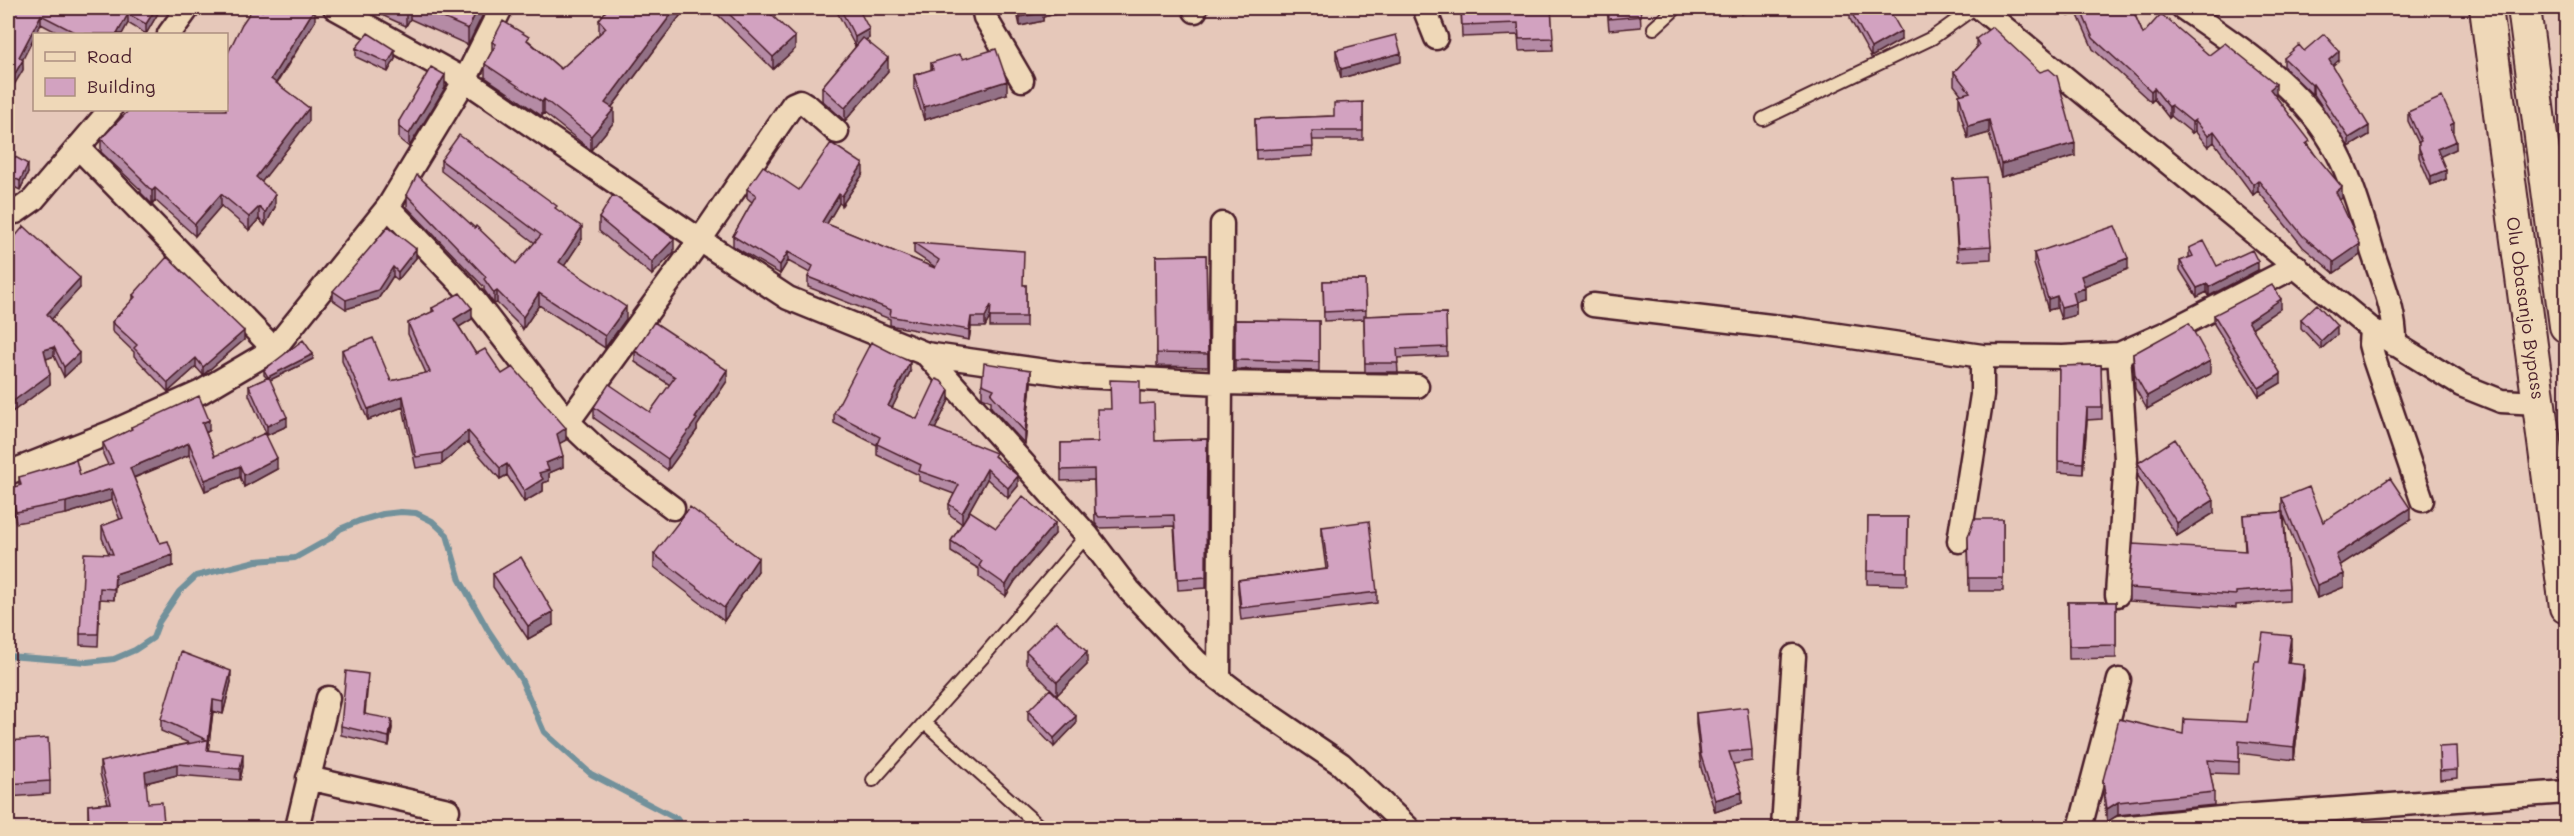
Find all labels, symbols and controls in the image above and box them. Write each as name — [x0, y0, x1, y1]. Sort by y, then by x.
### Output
legend — [33, 33, 228, 111]
text: Road — [87, 44, 132, 68]
text: Building — [87, 74, 155, 98]
street label: Olu Obasanjo Bypass — [2501, 215, 2551, 401]

